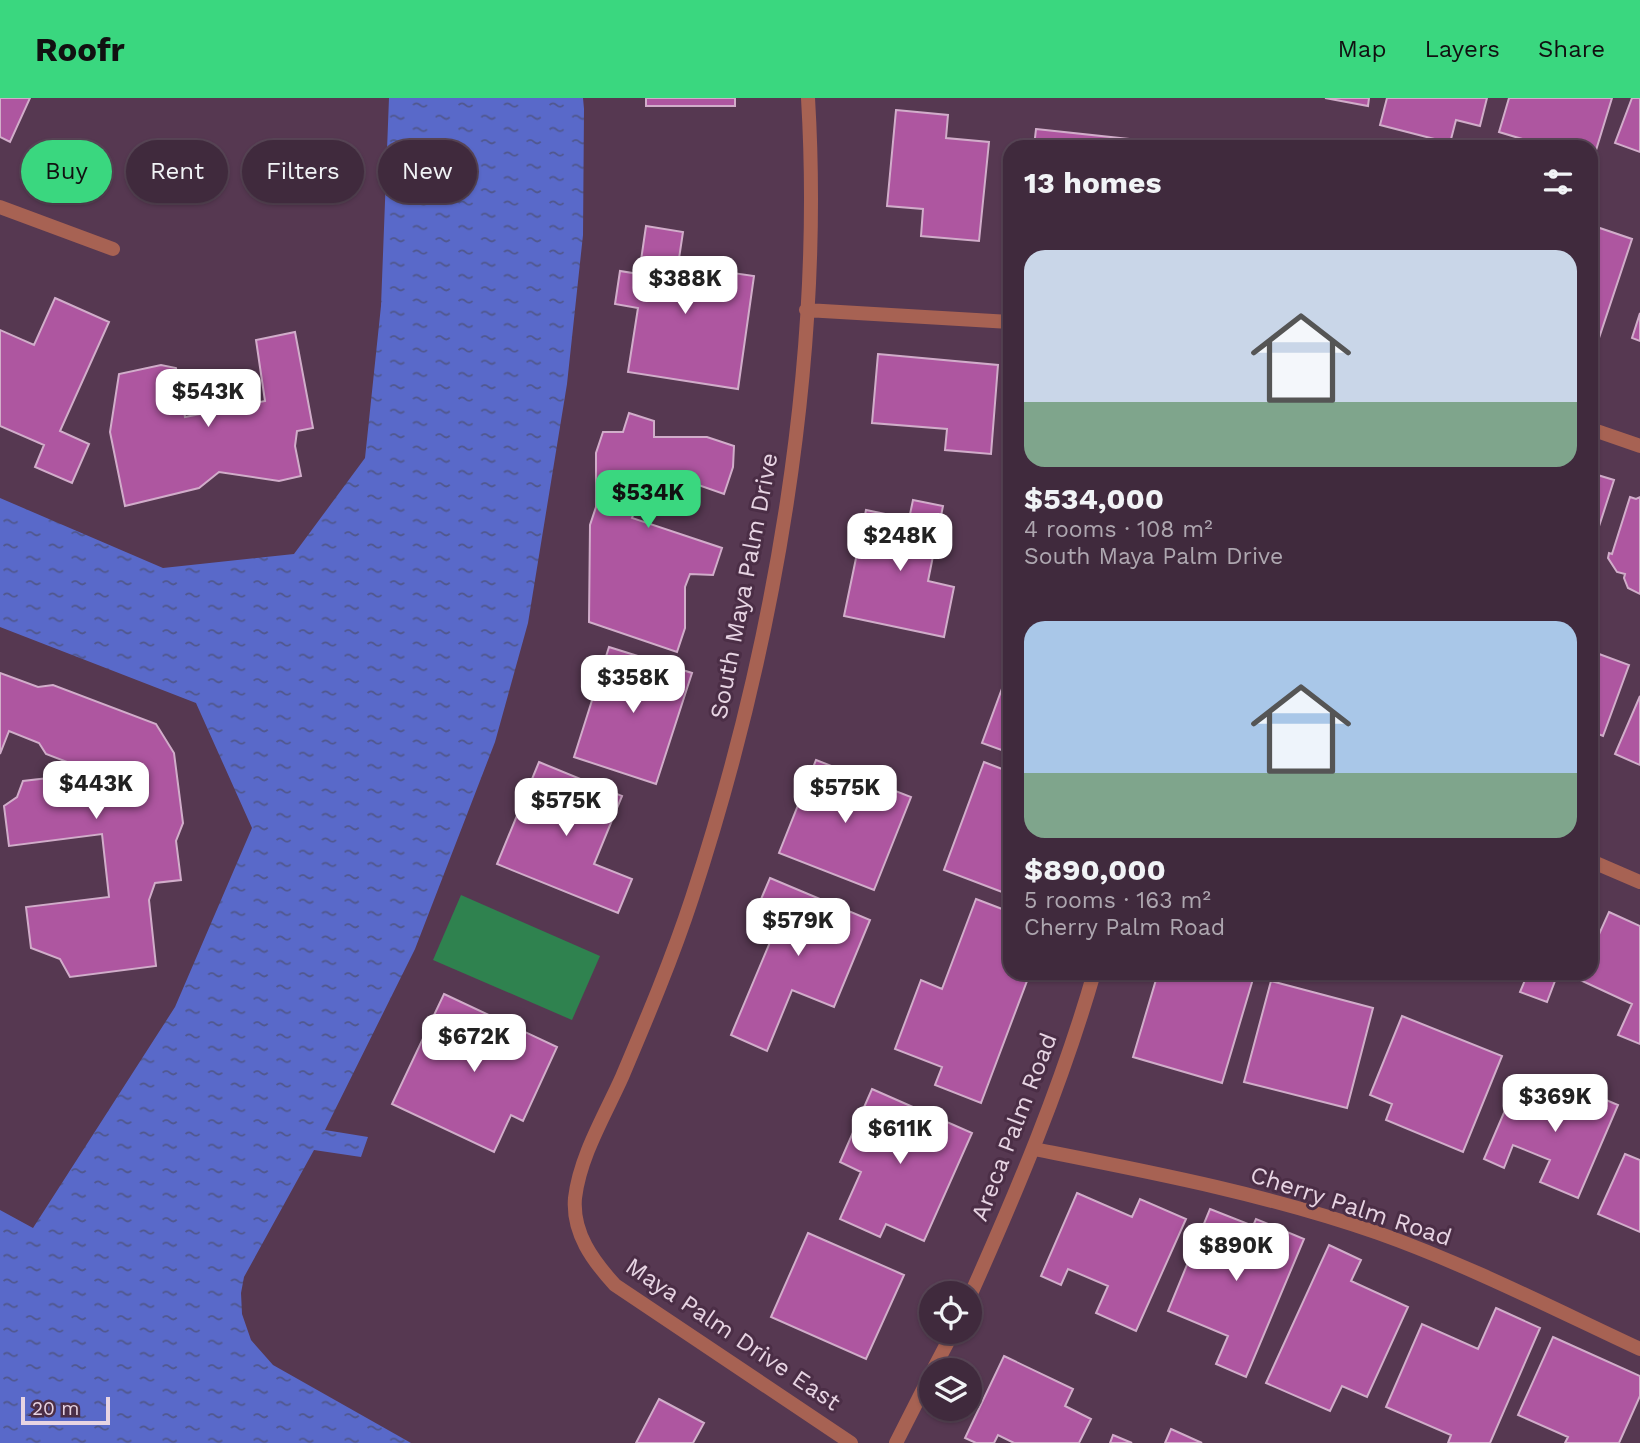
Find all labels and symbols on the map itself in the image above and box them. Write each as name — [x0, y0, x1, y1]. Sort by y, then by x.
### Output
pin: $388K — [636, 256, 734, 316]
pin: $543K — [159, 370, 257, 429]
street label: South Maya Palm Drive — [704, 451, 784, 721]
pin: $534K — [599, 470, 697, 530]
pin: $248K — [851, 514, 949, 573]
pin: $358K — [584, 656, 682, 715]
pin: $443K — [47, 762, 145, 821]
pin: $575K — [796, 766, 894, 825]
pin: $575K — [517, 778, 615, 838]
pin: $579K — [749, 898, 847, 958]
pin: $672K — [425, 1014, 523, 1074]
street label: Areca Palm Road — [965, 1029, 1063, 1225]
pin: $369K — [1506, 1074, 1604, 1134]
pin: $611K — [851, 1107, 949, 1166]
street label: Cherry Palm Road — [1247, 1160, 1455, 1252]
pin: $890K — [1187, 1224, 1285, 1283]
street label: Maya Palm Drive East — [620, 1252, 846, 1416]
scale bar — [21, 1394, 110, 1426]

